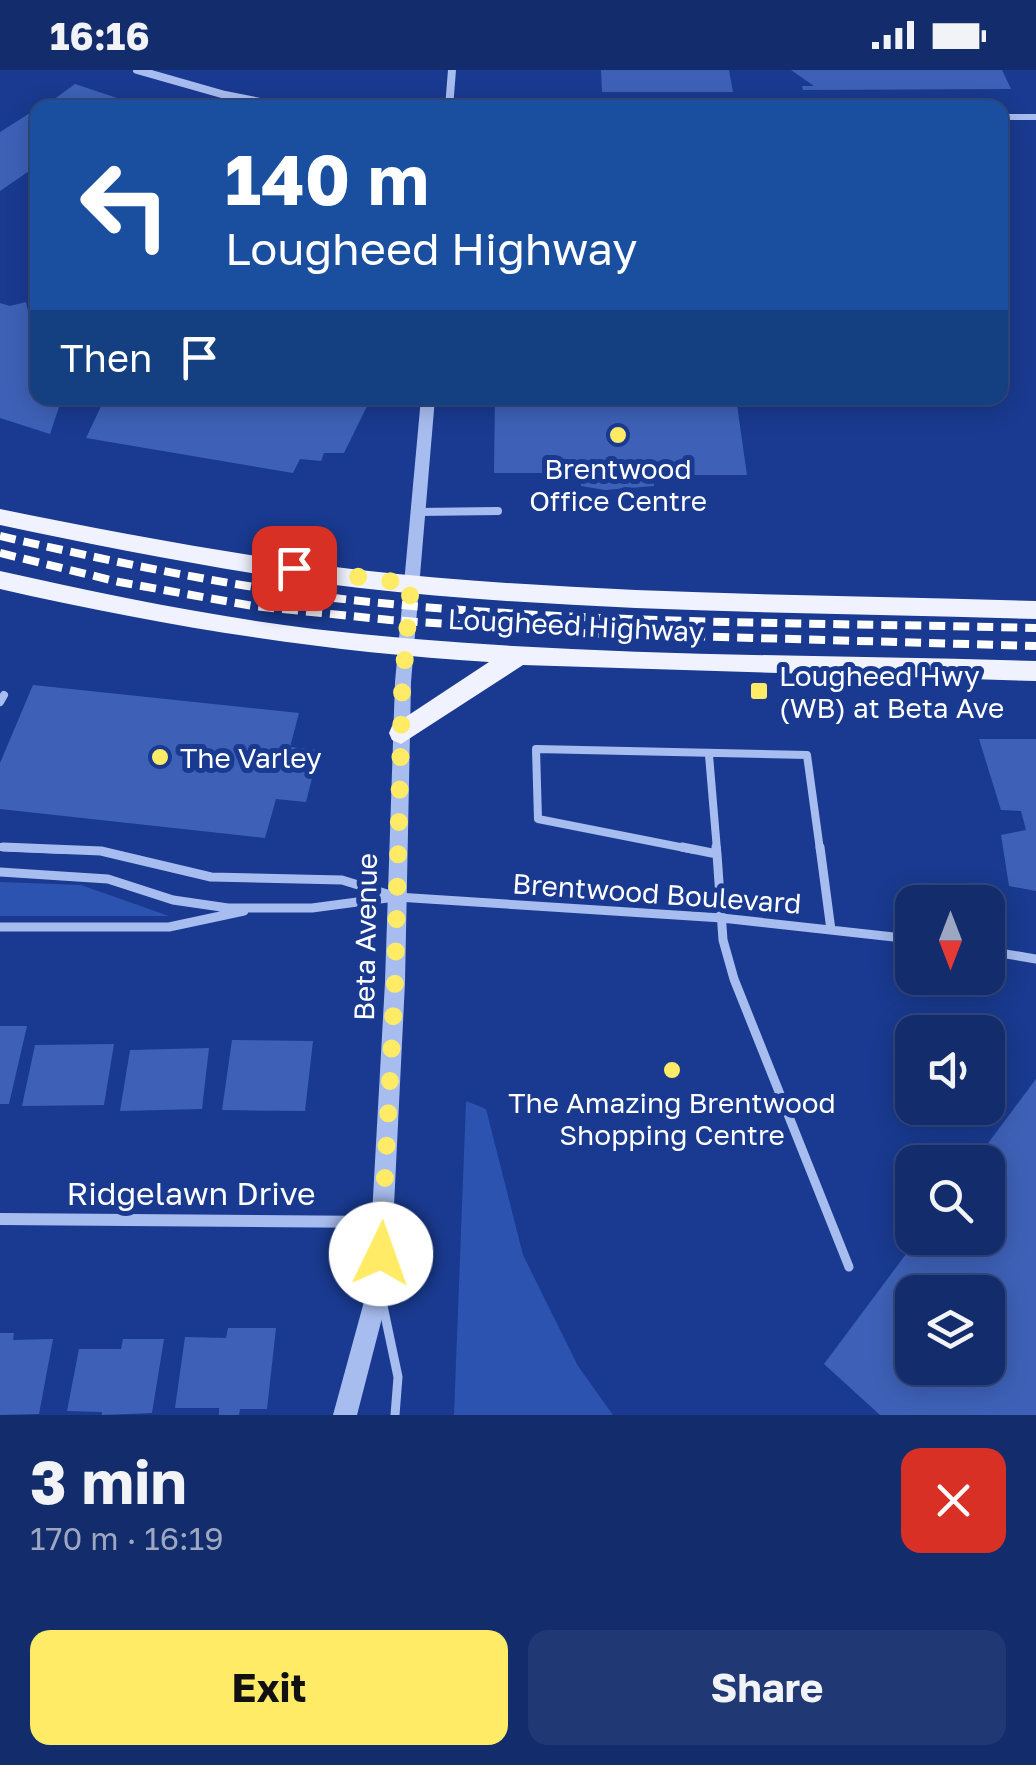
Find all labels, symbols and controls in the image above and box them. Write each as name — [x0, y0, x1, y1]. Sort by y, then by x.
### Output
text: 16:16 — [50, 13, 150, 58]
text: 140 m — [225, 136, 429, 220]
icon: left — [60, 140, 190, 270]
text: Lougheed Highway — [225, 221, 637, 275]
icon: arrive — [172, 330, 227, 385]
text: Then — [60, 335, 152, 380]
marker: Brentwood Office Centre — [607, 424, 629, 446]
place label: Brentwood Office Centre — [529, 452, 707, 517]
pin — [252, 526, 337, 611]
icon: arrive — [267, 541, 322, 596]
street label: Lougheed Highway — [447, 602, 705, 648]
place label: Lougheed Hwy (WB) at Beta Ave — [779, 659, 1004, 724]
marker: Lougheed Hwy (WB) at Beta Ave — [748, 680, 770, 702]
place label: The Varley — [180, 741, 322, 774]
marker: The Varley — [149, 746, 171, 768]
street label: Beta Avenue — [347, 853, 383, 1021]
street label: Brentwood Boulevard — [511, 866, 803, 920]
north arrow — [895, 885, 1005, 995]
map controls — [895, 885, 1005, 1385]
button: sound — [895, 1015, 1005, 1125]
marker: The Amazing Brentwood Shopping Centre — [661, 1059, 683, 1081]
place label: The Amazing Brentwood Shopping Centre — [508, 1086, 836, 1151]
button: search — [895, 1145, 1005, 1255]
street label: Ridgelawn Drive — [66, 1174, 316, 1212]
position arrow — [329, 1202, 433, 1306]
button: layers — [895, 1275, 1005, 1385]
text: 3 min — [30, 1445, 187, 1517]
button: close — [901, 1448, 1006, 1553]
text: 170 m · 16:19 — [30, 1519, 224, 1557]
button: Exit — [30, 1630, 508, 1745]
button: Share — [528, 1630, 1006, 1745]

